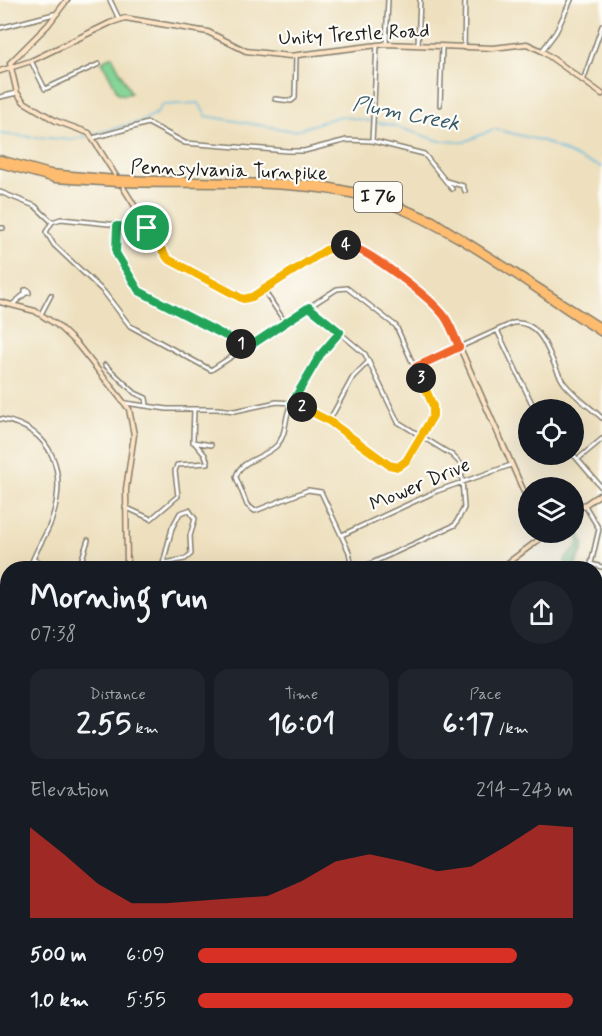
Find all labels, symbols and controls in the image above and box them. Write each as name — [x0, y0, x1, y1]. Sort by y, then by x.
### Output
street label: Unity Trestle Road — [278, 18, 430, 52]
water label: Plum Creek — [350, 90, 462, 138]
street label: Pennsylvania Turnpike — [130, 154, 328, 188]
road number: I 76 — [354, 182, 402, 212]
pin — [121, 202, 172, 253]
icon: arrive — [130, 211, 163, 244]
pin: 4 — [331, 230, 361, 260]
text: 4 — [341, 234, 351, 255]
pin: 1 — [226, 329, 256, 359]
text: 1 — [237, 333, 245, 354]
pin: 3 — [406, 363, 436, 393]
text: 3 — [417, 367, 425, 388]
pin: 2 — [287, 392, 317, 422]
text: 2 — [298, 396, 306, 417]
map controls — [518, 399, 584, 543]
button: locate — [518, 399, 584, 465]
street label: Mower Drive — [366, 452, 474, 518]
button: layers — [518, 477, 584, 543]
text: Morning run — [30, 576, 208, 620]
button: share — [510, 581, 573, 644]
text: 07:38 — [30, 621, 77, 648]
text: Distance — [89, 684, 146, 705]
text: Time — [285, 684, 318, 705]
text: Pace — [470, 684, 501, 705]
text: 2.55 — [76, 705, 131, 744]
text: 16:01 — [268, 705, 335, 744]
text: 6:17 — [442, 705, 494, 744]
text: km — [131, 718, 159, 739]
text: /km — [494, 718, 529, 739]
text: Elevation — [30, 777, 109, 804]
text: 214–243 m — [476, 777, 573, 804]
text: 500 m — [30, 942, 87, 969]
text: 6:09 — [126, 942, 165, 969]
text: 1.0 km — [30, 987, 89, 1014]
text: 5:55 — [126, 987, 166, 1014]

